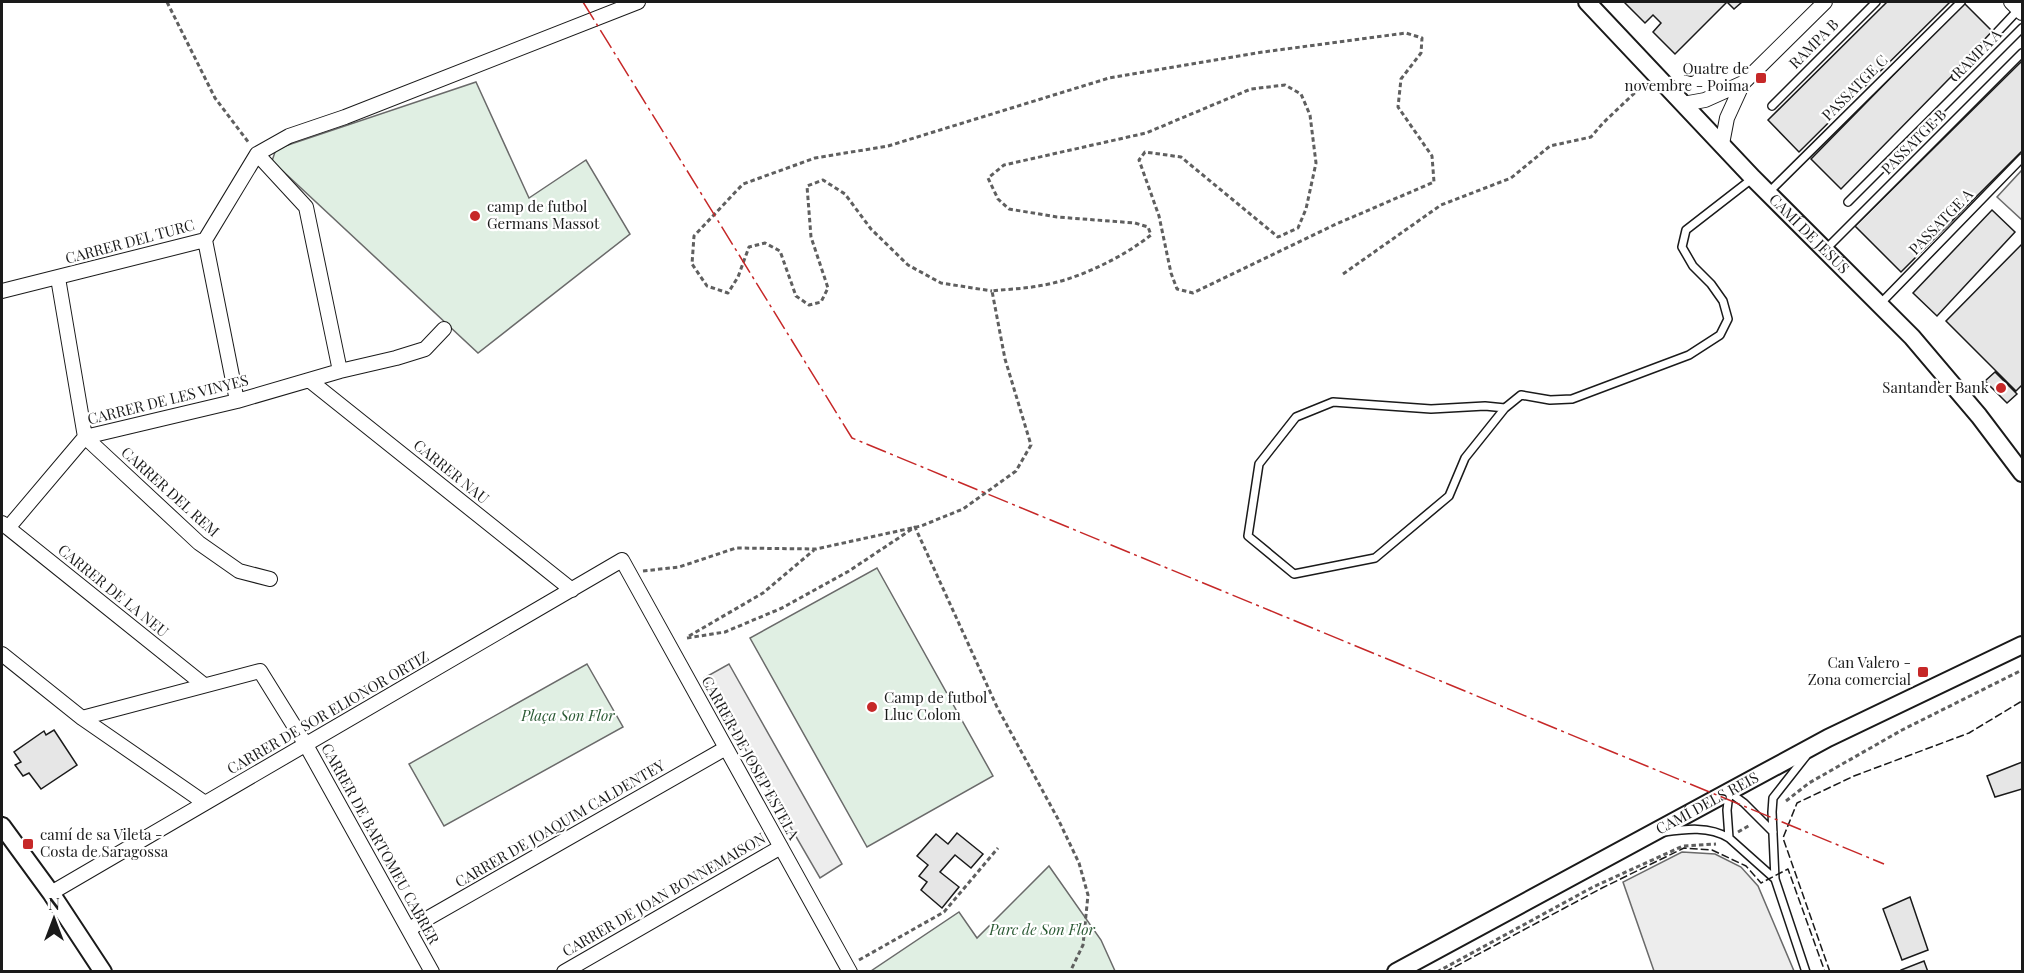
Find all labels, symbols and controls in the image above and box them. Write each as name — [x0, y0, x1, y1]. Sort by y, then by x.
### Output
street label: RAMPA B — [1784, 14, 1843, 73]
street label: RAMPA A — [1947, 24, 2006, 82]
street label: PASSATGE C — [1817, 50, 1892, 125]
place label: Quatre de novembre - Poima — [1624, 58, 1750, 95]
marker: Quatre de novembre - Poima — [1754, 71, 1768, 85]
street label: PASSATGE B — [1876, 104, 1950, 178]
street label: PASSATGE A — [1904, 184, 1977, 259]
street label: CAMÍ DE JESÚS — [1765, 189, 1854, 278]
place label: camp de futbol Germans Massot — [487, 196, 600, 233]
marker: camp de futbol Germans Massot — [468, 209, 482, 223]
street label: CARRER DEL TURC — [63, 214, 197, 268]
street label: CARRER DE LES VINYES — [85, 369, 250, 429]
place label: Santander Bank — [1882, 377, 1990, 397]
marker: Santander Bank — [1994, 381, 2008, 395]
street label: CARRER NAU — [410, 435, 493, 508]
street label: CARRER DEL REM — [117, 442, 224, 541]
street label: CARRER DE LA NEU — [54, 539, 173, 641]
street label: CARRER DE SOR ELIONOR ORTIZ — [223, 646, 432, 778]
place label: Can Valero - Zona comercial — [1808, 652, 1911, 689]
marker: Can Valero - Zona comercial — [1916, 665, 1930, 679]
street label: CARRER DE JOSEP ESTELA — [697, 672, 805, 843]
place label: Camp de futbol Lluc Colom — [884, 687, 987, 724]
marker: Camp de futbol Lluc Colom — [865, 700, 879, 714]
park label: Plaça Son Flor — [520, 705, 615, 725]
street label: CARRER DE BARTOMEU CABRER — [317, 740, 445, 948]
street label: CARRER DE JOAQUIM CALDENTEY — [451, 755, 668, 892]
street label: CAMÍ DELS REIS — [1652, 767, 1762, 838]
place label: camí de sa Vileta - Costa de Saragossa — [40, 824, 169, 861]
street label: CARRER DE JOAN BONNEMAISON — [558, 827, 769, 961]
marker: camí de sa Vileta - Costa de Saragossa — [21, 837, 35, 851]
north arrow — [24, 889, 84, 949]
text: N — [48, 893, 60, 914]
park label: Parc de Son Flor — [988, 919, 1095, 939]

